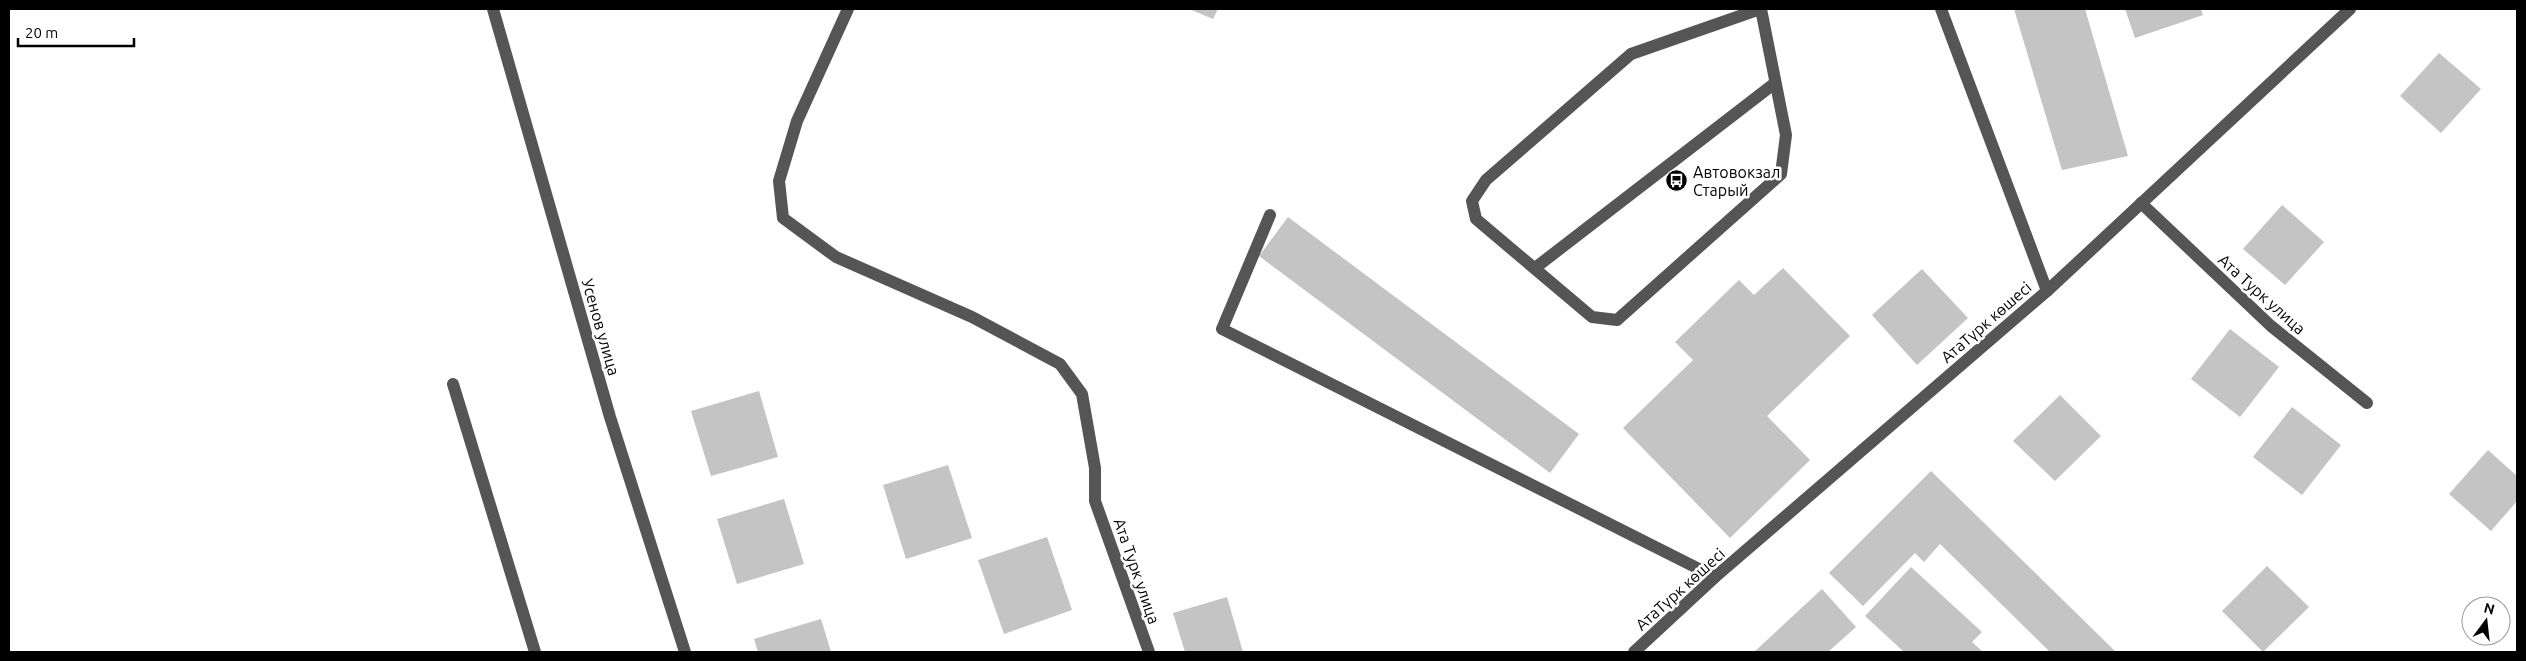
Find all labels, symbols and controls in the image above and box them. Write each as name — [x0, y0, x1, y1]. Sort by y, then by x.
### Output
scale bar — [18, 15, 134, 47]
text: 20 m — [25, 24, 58, 41]
place label: Автовокзал Старый — [1693, 163, 1780, 199]
bus stop icon: Автовокзал Старый — [1665, 169, 1689, 193]
street label: Ата Турк улица — [2215, 250, 2309, 338]
street label: Усенов улица — [579, 277, 623, 377]
street label: АтаТүрк көшесі — [1937, 278, 2035, 366]
street label: Ата Турк улица — [1111, 516, 1163, 626]
street label: АтаТүрк көшесі — [1632, 544, 1728, 634]
north arrow — [2461, 596, 2511, 646]
text: N — [2482, 599, 2496, 618]

